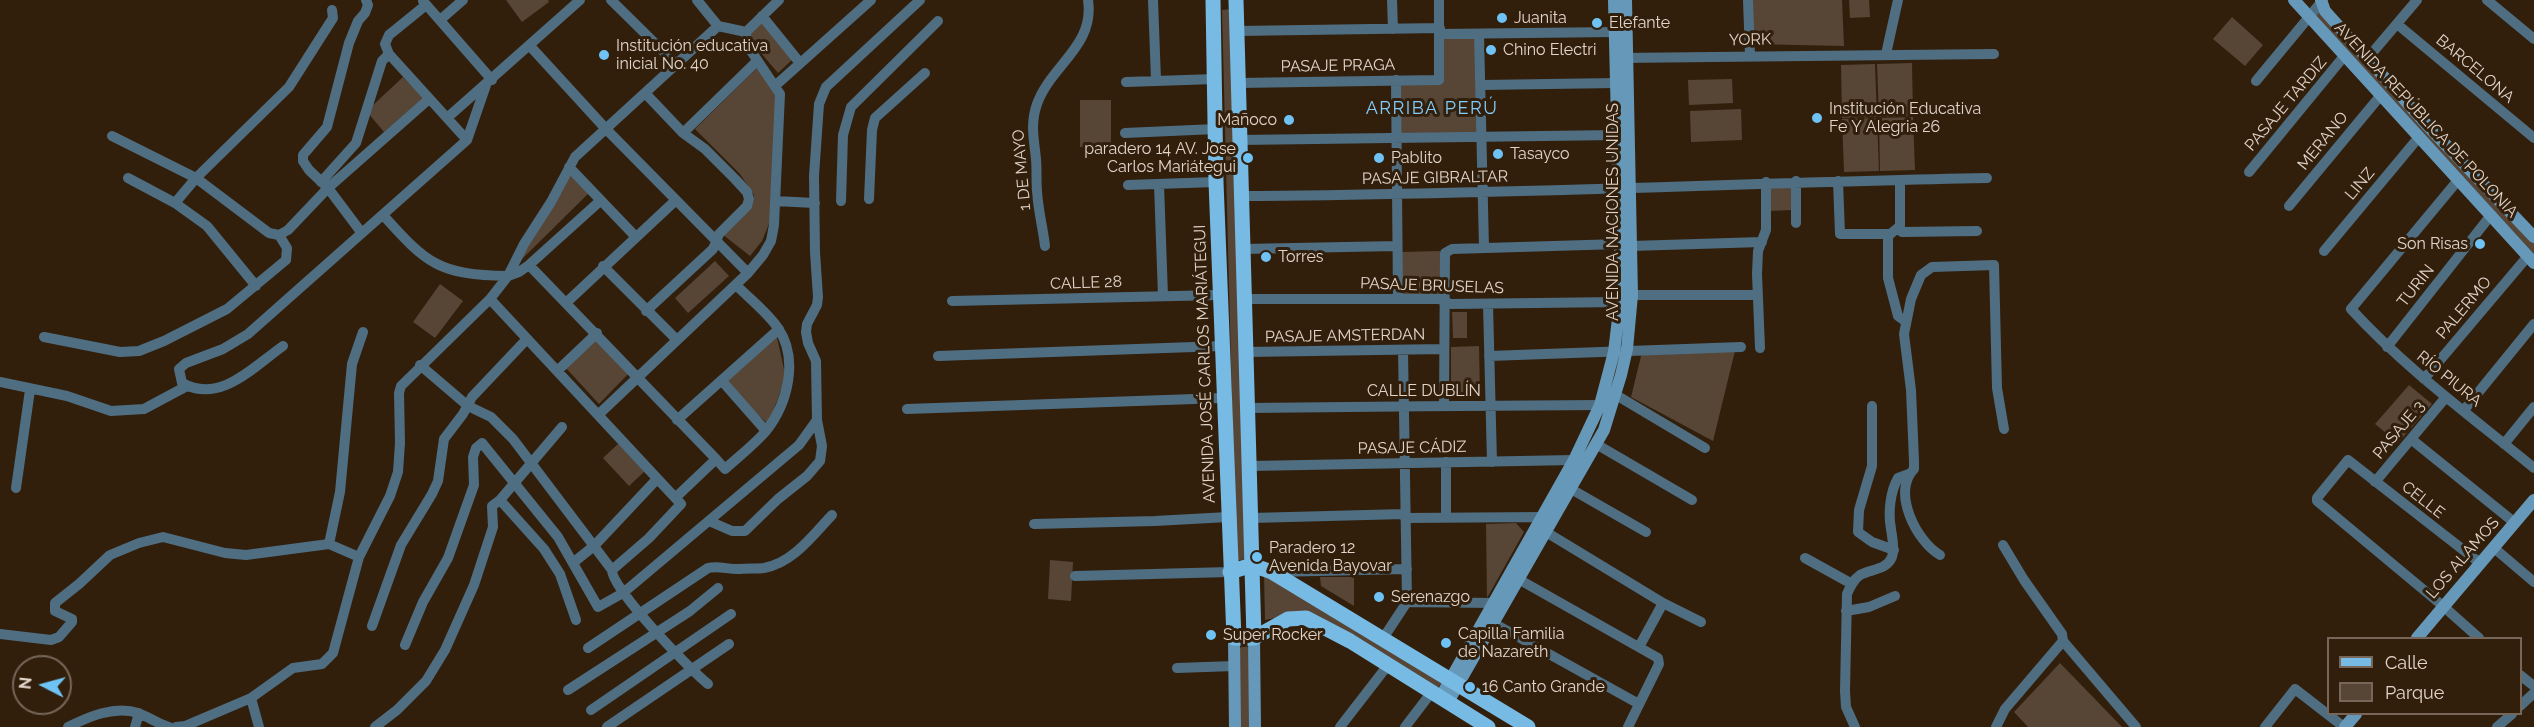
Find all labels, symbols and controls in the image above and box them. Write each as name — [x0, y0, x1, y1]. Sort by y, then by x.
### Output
place label: Juanita — [1514, 8, 1567, 28]
marker: Juanita — [1495, 11, 1509, 25]
place label: Elefante — [1609, 13, 1670, 33]
marker: Elefante — [1590, 16, 1604, 30]
street label: AVENIDA REPÚBLICA DE POLONIA — [2330, 18, 2522, 222]
street label: YORK — [1729, 30, 1771, 50]
street label: BARCELONA — [2432, 31, 2518, 107]
place label: Institución educativa inicial No. 40 — [616, 36, 768, 74]
place label: Chino Electri — [1503, 40, 1596, 60]
marker: Chino Electri — [1484, 43, 1498, 57]
marker: Institución educativa inicial No. 40 — [597, 48, 611, 62]
street label: PASAJE TARDIZ — [2241, 53, 2331, 155]
street label: PASAJE PRAGA — [1281, 55, 1395, 77]
district label: ARRIBA PERÚ — [1366, 98, 1498, 120]
place label: Institución Educativa Fe Y Alegria 26 — [1829, 99, 1981, 137]
street label: AVENIDA NACIONES UNIDAS — [1603, 103, 1623, 321]
street label: MERANO — [2294, 108, 2352, 174]
place label: Mañoco — [1217, 110, 1277, 130]
marker: Institución Educativa Fe Y Alegria 26 — [1810, 111, 1824, 125]
marker: Mañoco — [1282, 113, 1296, 127]
street label: 1 DE MAYO — [1009, 129, 1035, 211]
place label: paradero 14 AV. Jose Carlos Mariátegui — [1084, 139, 1236, 177]
place label: Tasayco — [1510, 144, 1570, 164]
marker: Tasayco — [1491, 147, 1505, 161]
place label: Pablito — [1391, 148, 1442, 168]
marker: paradero 14 AV. Jose Carlos Mariátegui — [1241, 151, 1255, 165]
marker: Pablito — [1372, 151, 1386, 165]
street label: LINZ — [2341, 164, 2379, 204]
street label: PASAJE GIBRALTAR — [1362, 167, 1508, 189]
street label: AVENIDA JOSÉ CARLOS MARIÁTEGUI — [1191, 224, 1219, 504]
place label: Son Risas — [2397, 234, 2468, 254]
marker: Son Risas — [2473, 237, 2487, 251]
place label: Torres — [1278, 247, 1324, 267]
marker: Torres — [1259, 250, 1273, 264]
street label: TURIN — [2393, 261, 2439, 311]
street label: CALLE 28 — [1050, 272, 1122, 294]
street label: PALERMO — [2432, 273, 2496, 343]
street label: PASAJE BRUSELAS — [1360, 274, 1504, 298]
street label: PASAJE AMSTERDAN — [1265, 325, 1425, 347]
street label: RÍO PIURA — [2413, 347, 2485, 411]
street label: CALLE DUBLÍN — [1367, 381, 1481, 401]
street label: PASAJE 3 — [2369, 397, 2429, 463]
street label: PASAJE CÁDIZ — [1357, 437, 1467, 459]
street label: CELLE — [2398, 477, 2448, 523]
street label: LOS ALAMOS — [2422, 513, 2504, 603]
place label: Paradero 12 Avenida Bayovar — [1269, 538, 1392, 576]
marker: Paradero 12 Avenida Bayovar — [1250, 550, 1264, 564]
place label: Serenazgo — [1391, 587, 1470, 607]
marker: Serenazgo — [1372, 590, 1386, 604]
place label: Capilla Familia de Nazareth — [1458, 624, 1564, 662]
place label: Super Rocker — [1223, 625, 1323, 645]
marker: Super Rocker — [1204, 628, 1218, 642]
marker: Capilla Familia de Nazareth — [1439, 636, 1453, 650]
legend — [2327, 637, 2522, 715]
text: Calle — [2385, 652, 2428, 673]
north arrow — [12, 655, 72, 715]
text: N — [16, 676, 36, 690]
place label: 16 Canto Grande — [1482, 677, 1605, 697]
marker: 16 Canto Grande — [1463, 680, 1477, 694]
text: Parque — [2385, 682, 2444, 703]

